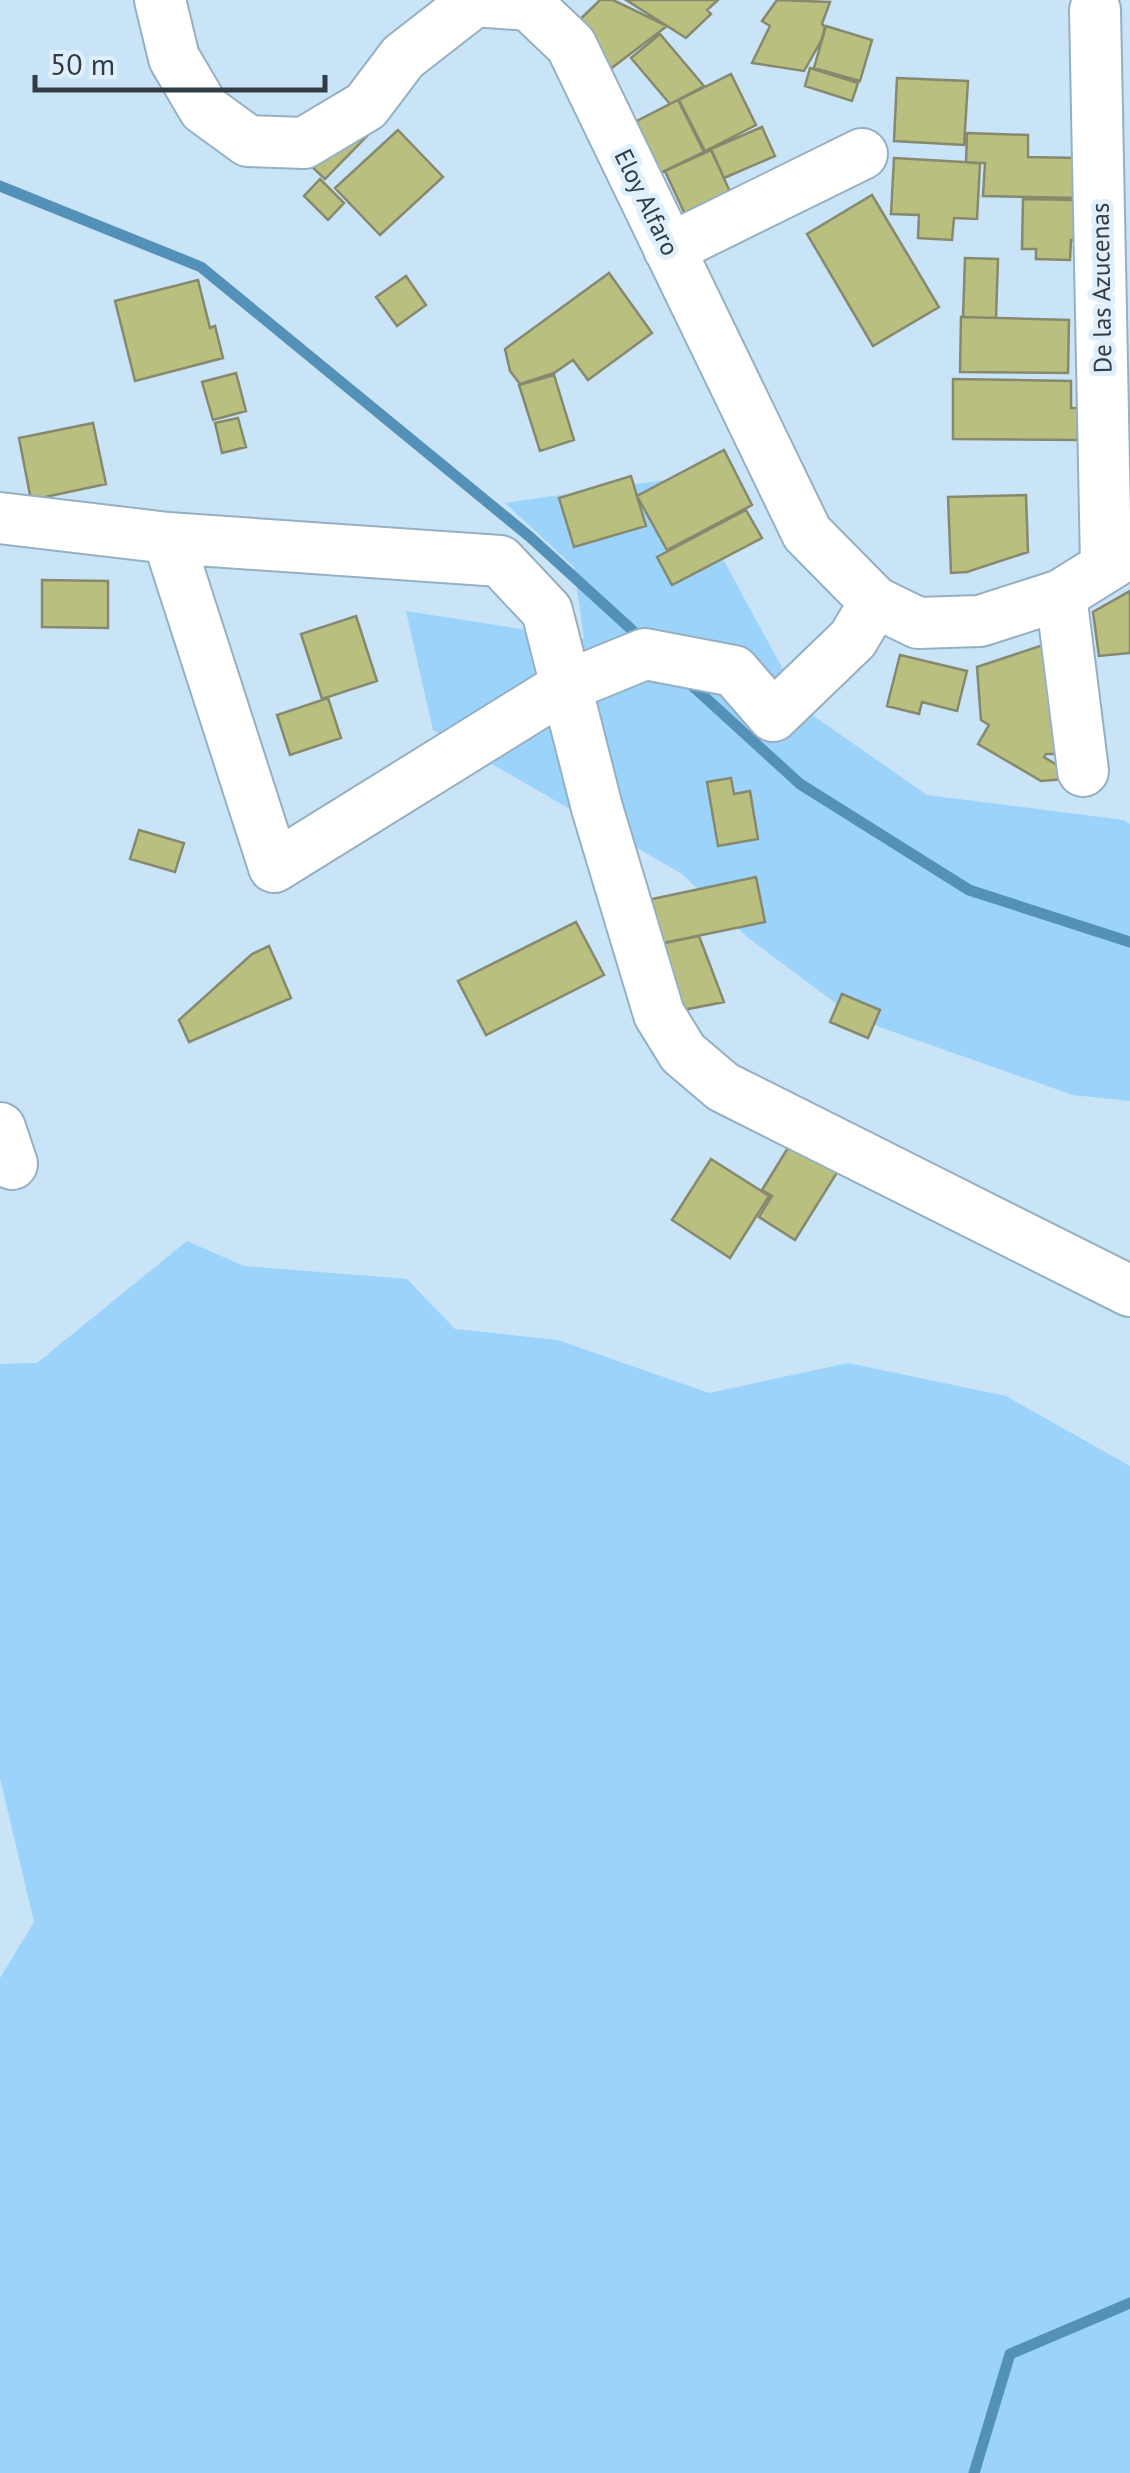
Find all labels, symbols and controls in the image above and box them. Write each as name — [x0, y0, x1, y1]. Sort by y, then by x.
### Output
scale bar — [35, 30, 325, 92]
text: 50 m — [50, 44, 115, 83]
street label: Eloy Alfaro — [607, 143, 687, 261]
street label: De las Azucenas — [1084, 202, 1118, 374]

